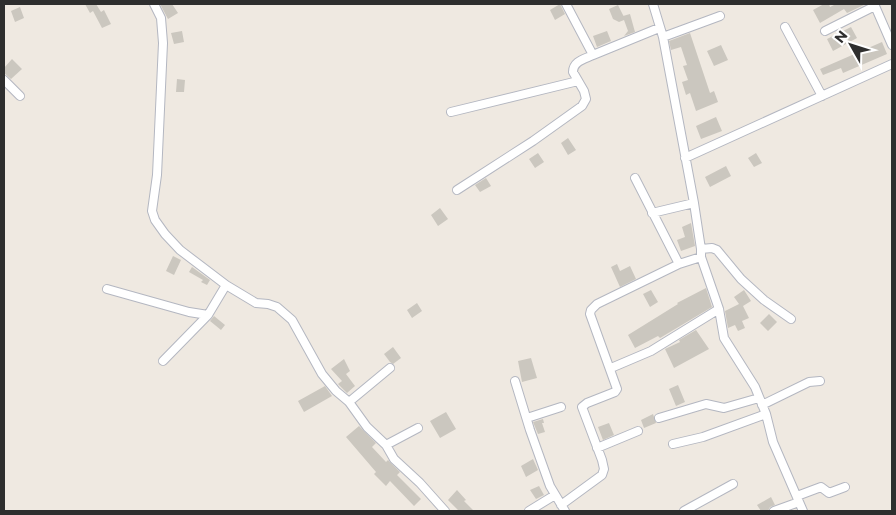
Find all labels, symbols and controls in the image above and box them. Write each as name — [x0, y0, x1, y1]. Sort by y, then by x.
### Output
north arrow — [826, 20, 876, 70]
text: N — [830, 27, 851, 47]

